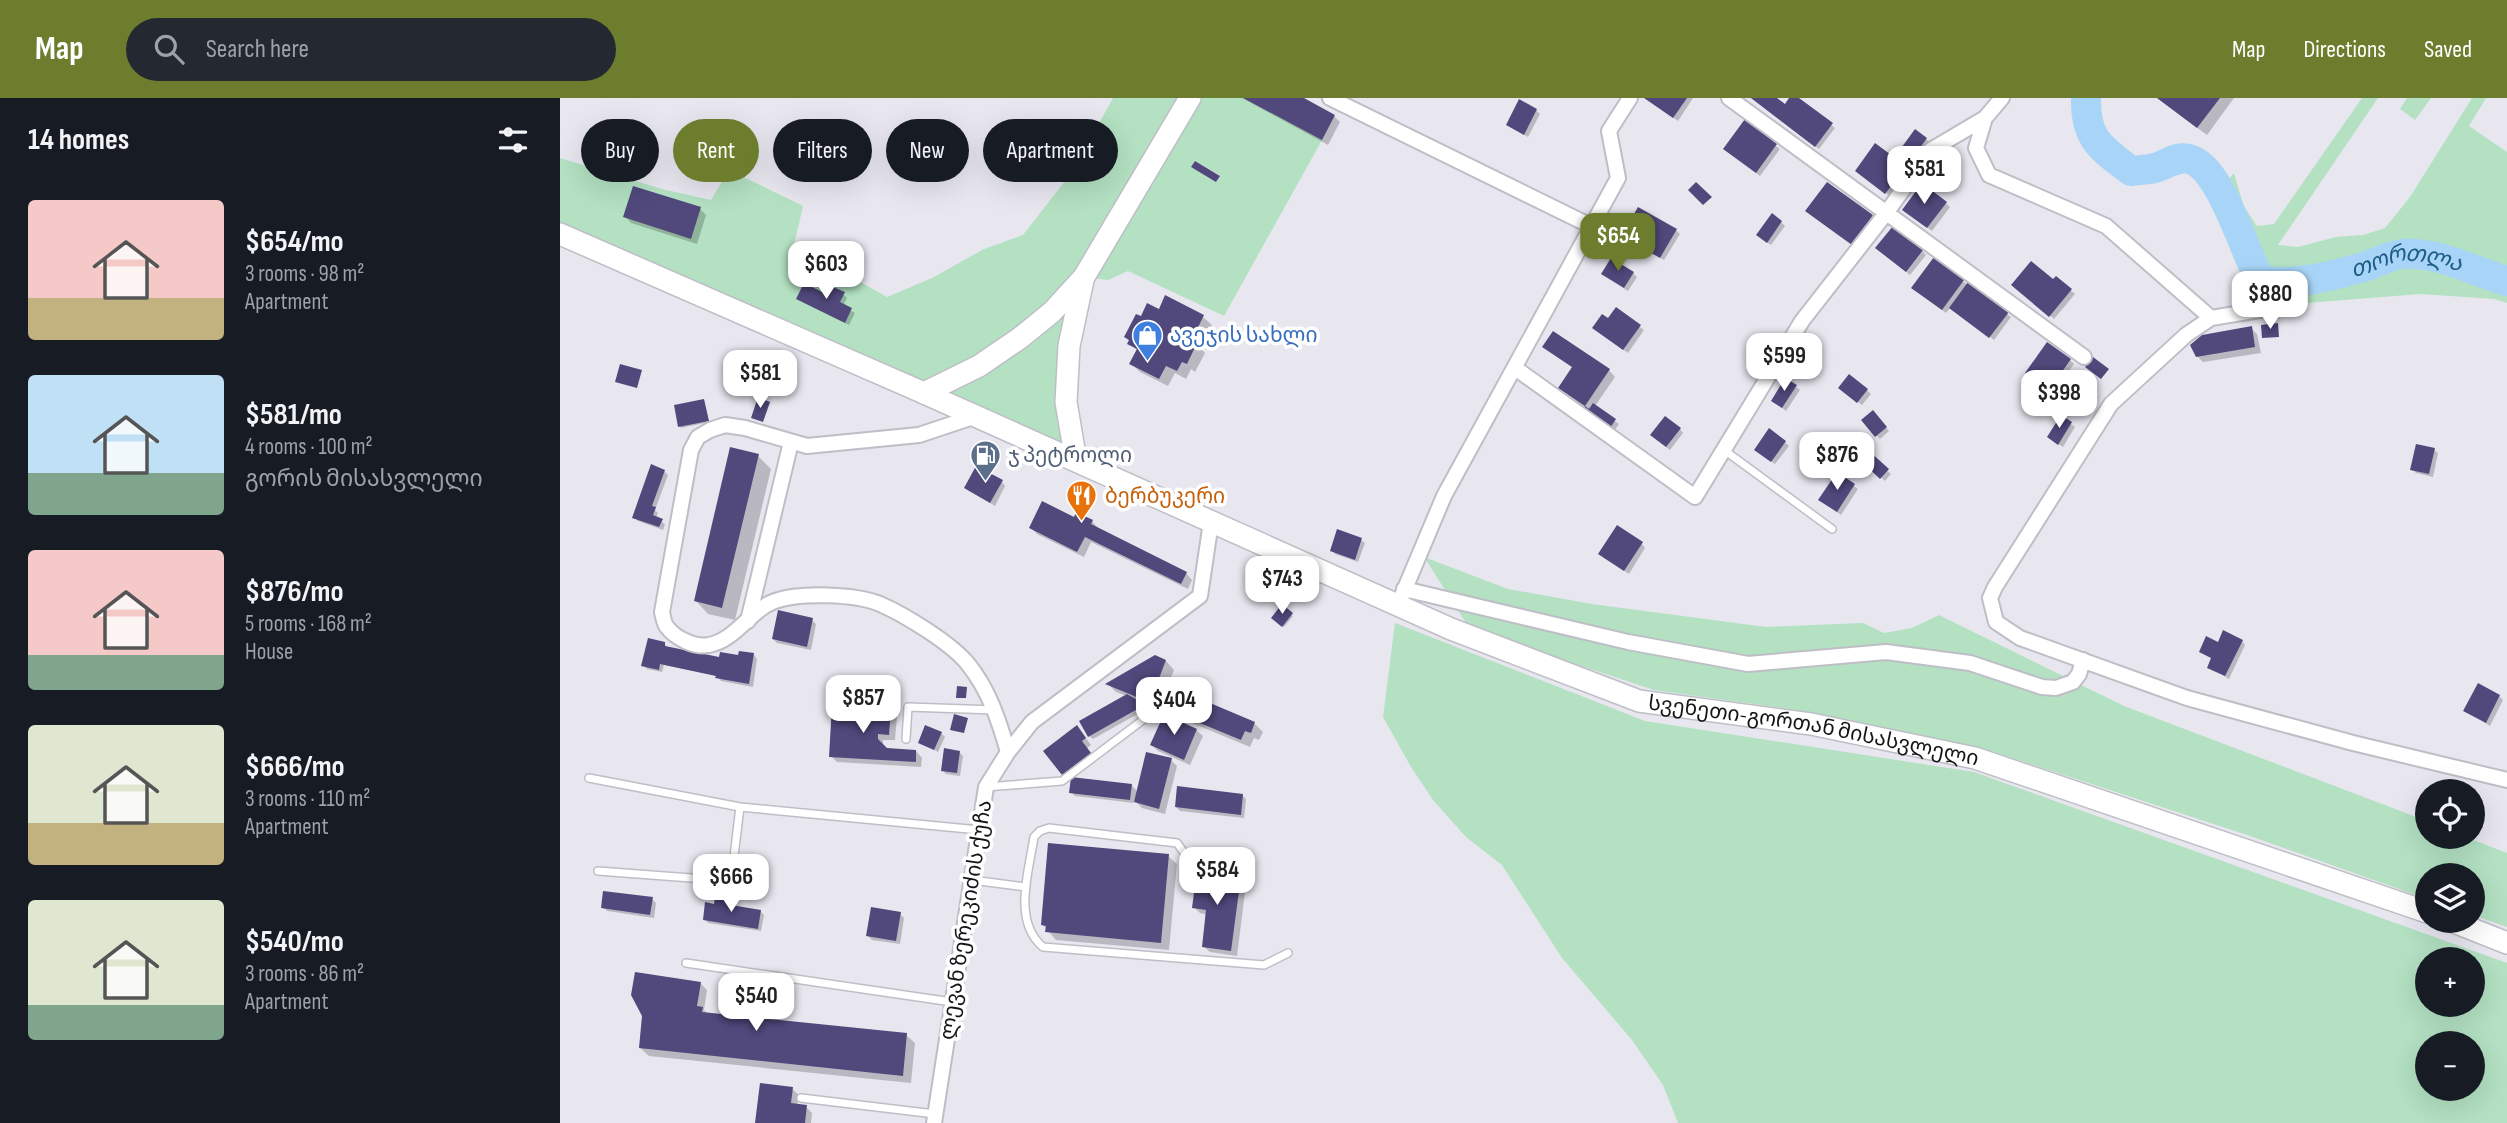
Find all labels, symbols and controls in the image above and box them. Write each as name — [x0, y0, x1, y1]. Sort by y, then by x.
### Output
search box — [126, 18, 616, 81]
text: Map — [35, 29, 84, 69]
icon: search — [150, 30, 188, 68]
text: Search here — [206, 34, 309, 65]
text: Map — [2232, 35, 2265, 64]
text: Directions — [2303, 35, 2386, 64]
text: Saved — [2424, 35, 2472, 64]
chip: Buy — [581, 119, 659, 182]
chip: Rent — [673, 119, 759, 182]
chip: Filters — [773, 119, 872, 182]
chip: New — [886, 119, 969, 182]
chip: Apartment — [983, 119, 1118, 182]
icon: filters — [494, 121, 532, 159]
text: 14 homes — [28, 122, 129, 158]
pin: $581 — [1883, 146, 1965, 206]
text: $581 — [1903, 155, 1945, 183]
pin: $654 — [1577, 214, 1659, 273]
text: $654 — [1596, 222, 1640, 250]
text: $654/mo — [245, 224, 344, 260]
icon: home — [84, 228, 168, 312]
water label: თორთლა — [2347, 239, 2467, 284]
pin: $603 — [785, 242, 867, 301]
text: $603 — [804, 250, 848, 278]
text: 3 rooms · 98 m² — [245, 260, 364, 288]
pin: $880 — [2229, 272, 2311, 331]
text: $880 — [2248, 280, 2292, 308]
text: Apartment — [245, 288, 329, 316]
shop icon: ავეჯის სახლი — [1130, 318, 1164, 362]
place label: ავეჯის სახლი — [1170, 323, 1318, 348]
pin: $599 — [1743, 334, 1825, 393]
text: $599 — [1762, 342, 1806, 370]
pin: $581 — [719, 350, 801, 410]
text: $581 — [739, 359, 781, 387]
pin: $398 — [2018, 370, 2100, 430]
text: $398 — [2037, 379, 2081, 407]
text: $581/mo — [245, 397, 342, 433]
icon: home — [84, 403, 168, 487]
pin: $876 — [1796, 432, 1878, 492]
text: 4 rooms · 100 m² — [245, 433, 373, 461]
fuel station icon: ჯ პეტროლი — [968, 438, 1002, 482]
text: $876 — [1815, 441, 1859, 469]
place label: ჯ პეტროლი — [1008, 443, 1132, 468]
text: გორის მისასვლელი — [245, 465, 483, 493]
restaurant icon: ბერბუკერი — [1065, 479, 1099, 523]
place label: ბერბუკერი — [1105, 484, 1225, 509]
pin: $743 — [1241, 556, 1323, 616]
text: $743 — [1261, 565, 1303, 593]
text: $876/mo — [245, 574, 344, 610]
icon: home — [84, 578, 168, 662]
text: 5 rooms · 168 m² — [245, 610, 372, 638]
text: House — [245, 638, 293, 666]
pin: $857 — [822, 676, 904, 735]
pin: $404 — [1133, 678, 1215, 737]
text: $857 — [842, 684, 884, 712]
text: $404 — [1152, 686, 1196, 714]
street label: სვენეთი-გორთან მისასვლელი — [1647, 690, 1981, 771]
text: $666/mo — [245, 749, 345, 785]
icon: home — [84, 753, 168, 837]
map controls — [2415, 779, 2485, 1101]
button: locate — [2415, 779, 2485, 849]
text: 3 rooms · 110 m² — [245, 785, 370, 813]
street label: ლევან ზერეკიძის ქუჩა — [935, 798, 997, 1042]
text: Apartment — [245, 813, 329, 841]
pin: $584 — [1176, 848, 1258, 907]
pin: $666 — [690, 854, 772, 914]
text: $584 — [1195, 856, 1239, 884]
text: $666 — [709, 863, 753, 891]
button: layers — [2415, 863, 2485, 933]
text: $540/mo — [245, 924, 344, 960]
icon: home — [84, 928, 168, 1012]
button: + — [2415, 947, 2485, 1017]
text: 3 rooms · 86 m² — [245, 960, 364, 988]
pin: $540 — [715, 974, 797, 1033]
text: $540 — [734, 982, 778, 1010]
text: Apartment — [245, 988, 329, 1016]
button: − — [2415, 1031, 2485, 1101]

